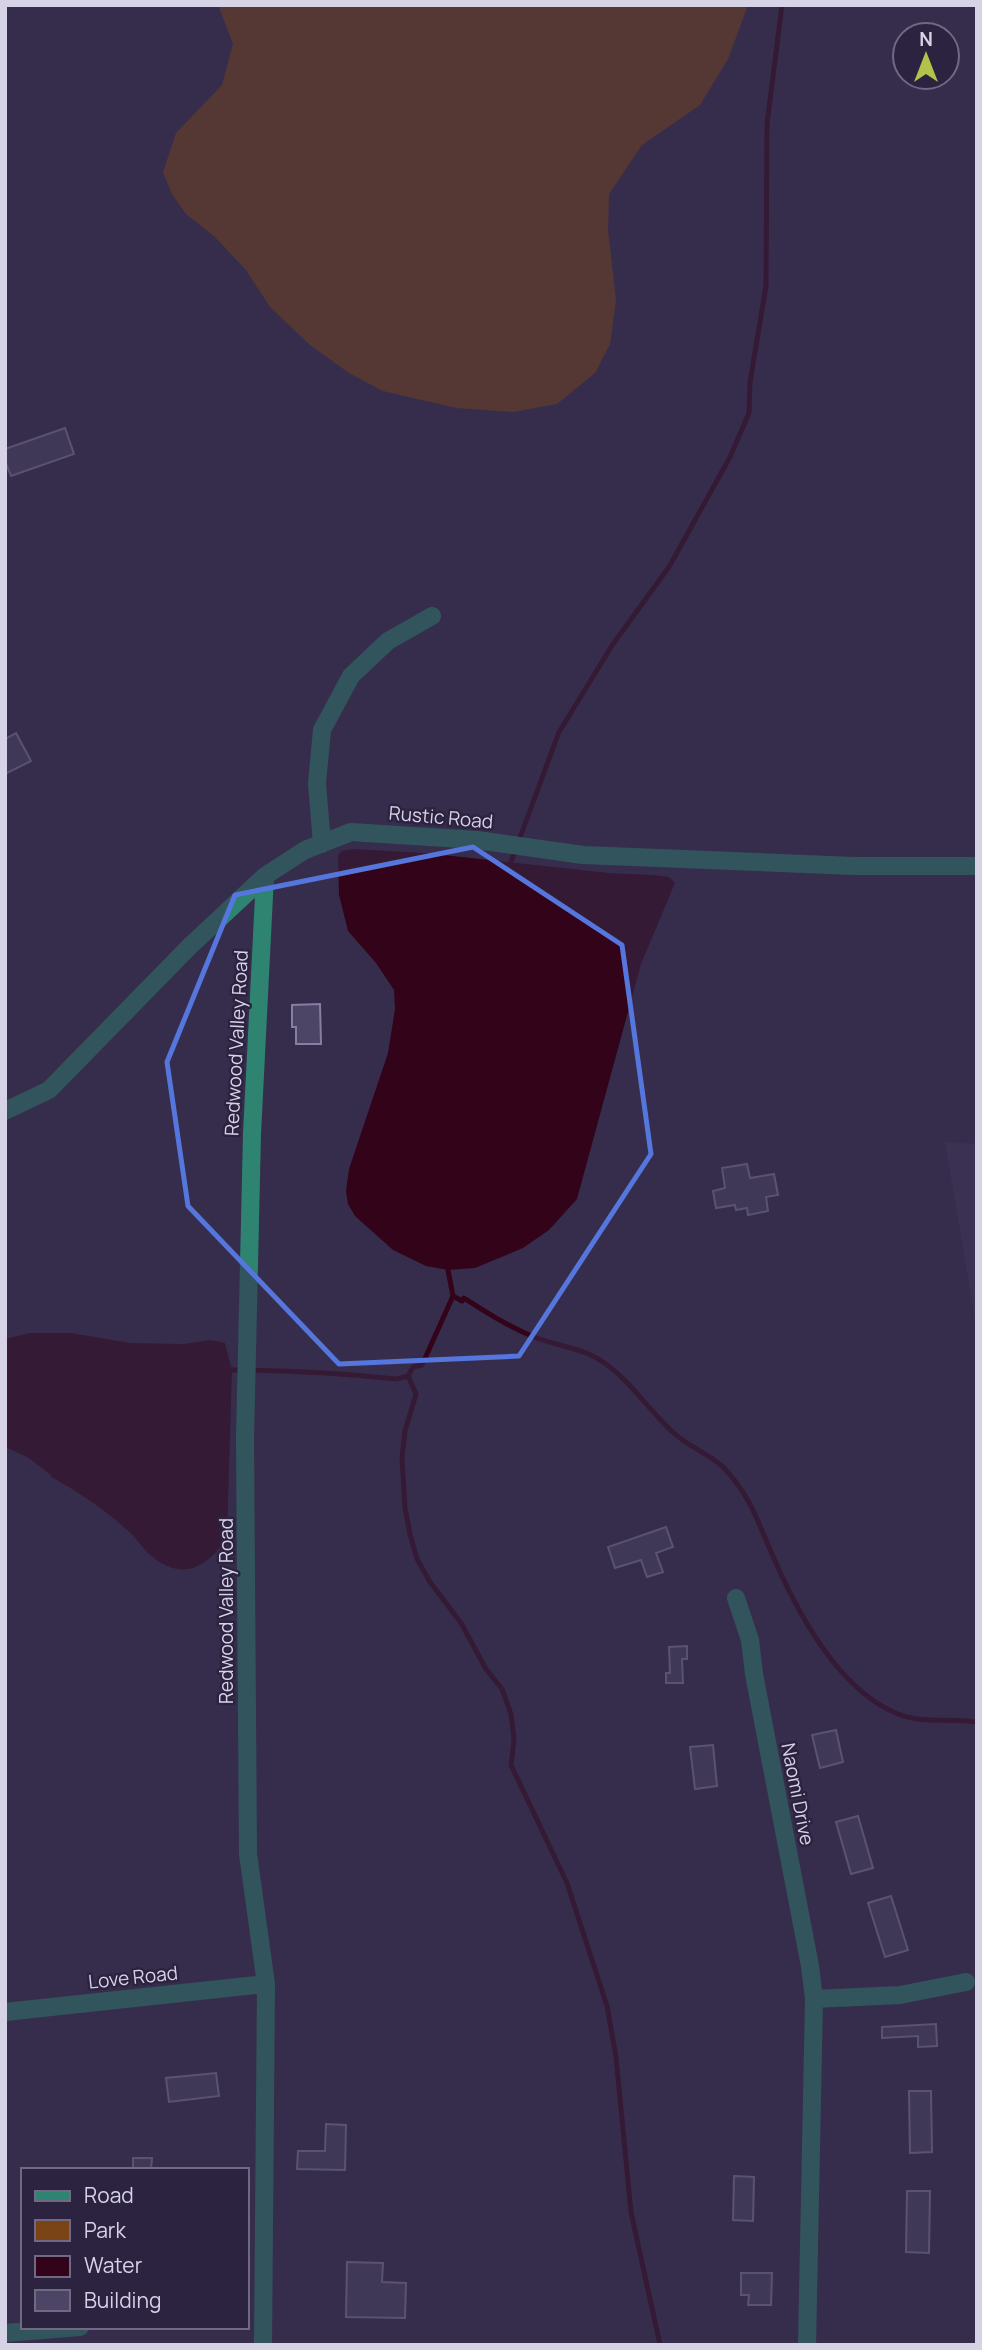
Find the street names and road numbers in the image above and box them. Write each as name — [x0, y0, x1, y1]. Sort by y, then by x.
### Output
street label: Rustic Road — [388, 799, 494, 835]
street label: Redwood Valley Road — [218, 950, 254, 1136]
street label: Redwood Valley Road — [213, 1518, 239, 1704]
street label: Naomi Drive — [775, 1741, 821, 1847]
street label: Love Road — [87, 1959, 179, 1995]

